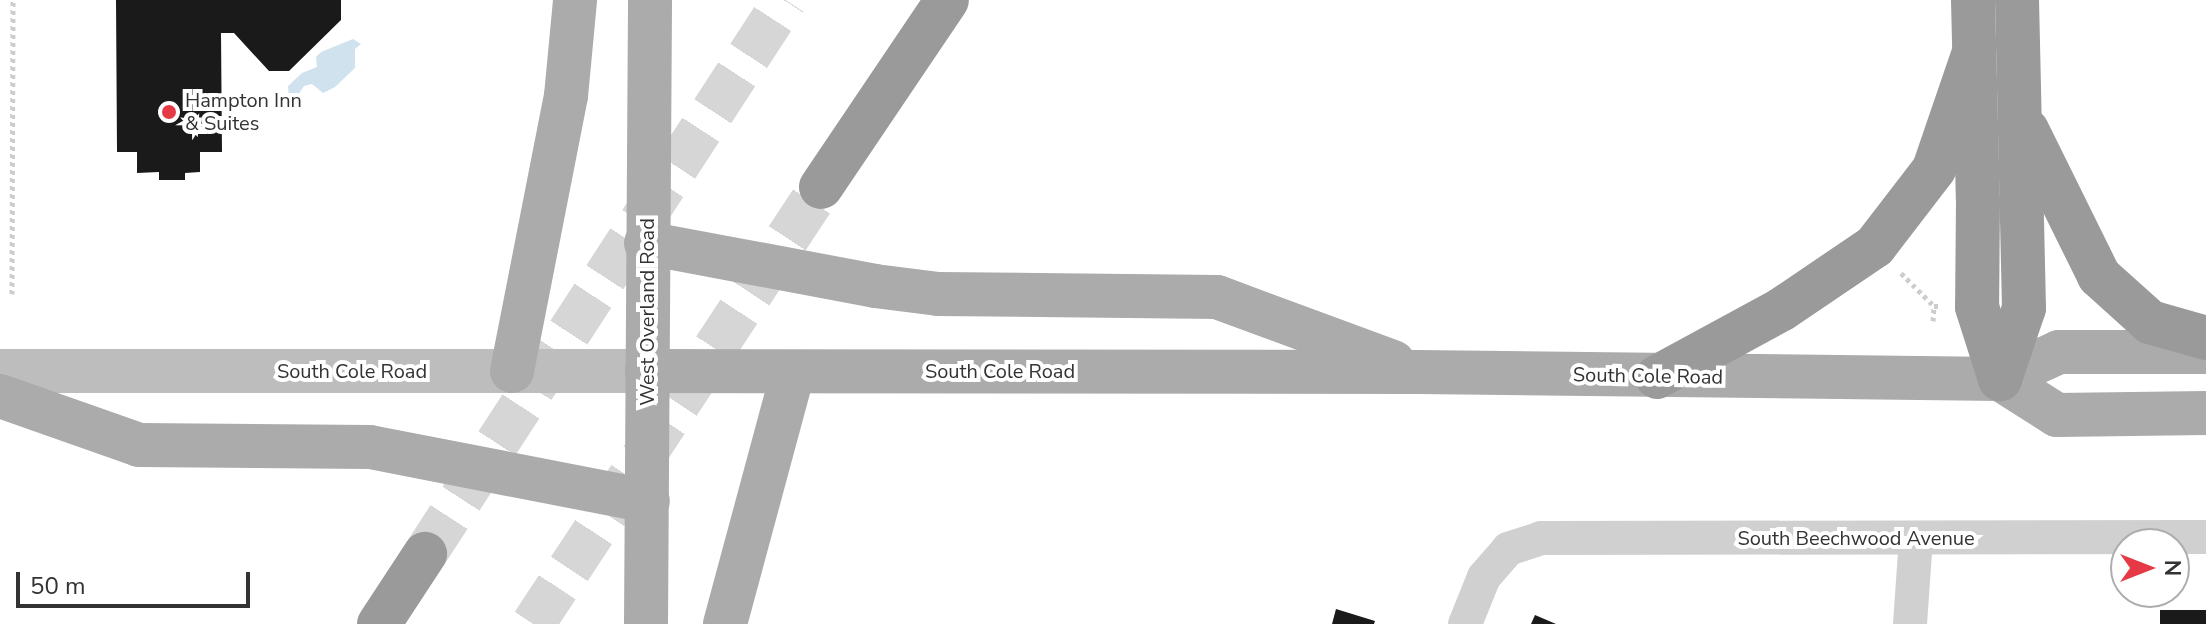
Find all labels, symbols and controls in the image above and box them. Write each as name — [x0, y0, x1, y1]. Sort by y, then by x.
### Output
place label: Hampton Inn & Suites — [185, 88, 302, 135]
marker: Hampton Inn & Suites — [160, 103, 178, 121]
street label: West Overland Road — [635, 218, 659, 406]
street label: South Cole Road — [277, 359, 427, 383]
street label: South Cole Road — [925, 359, 1075, 383]
street label: South Cole Road — [1573, 363, 1723, 389]
street label: South Beechwood Avenue — [1737, 526, 1975, 550]
north arrow — [2110, 528, 2190, 608]
scale bar — [20, 556, 254, 606]
text: N — [2157, 560, 2187, 576]
text: 50 m — [30, 570, 86, 602]

